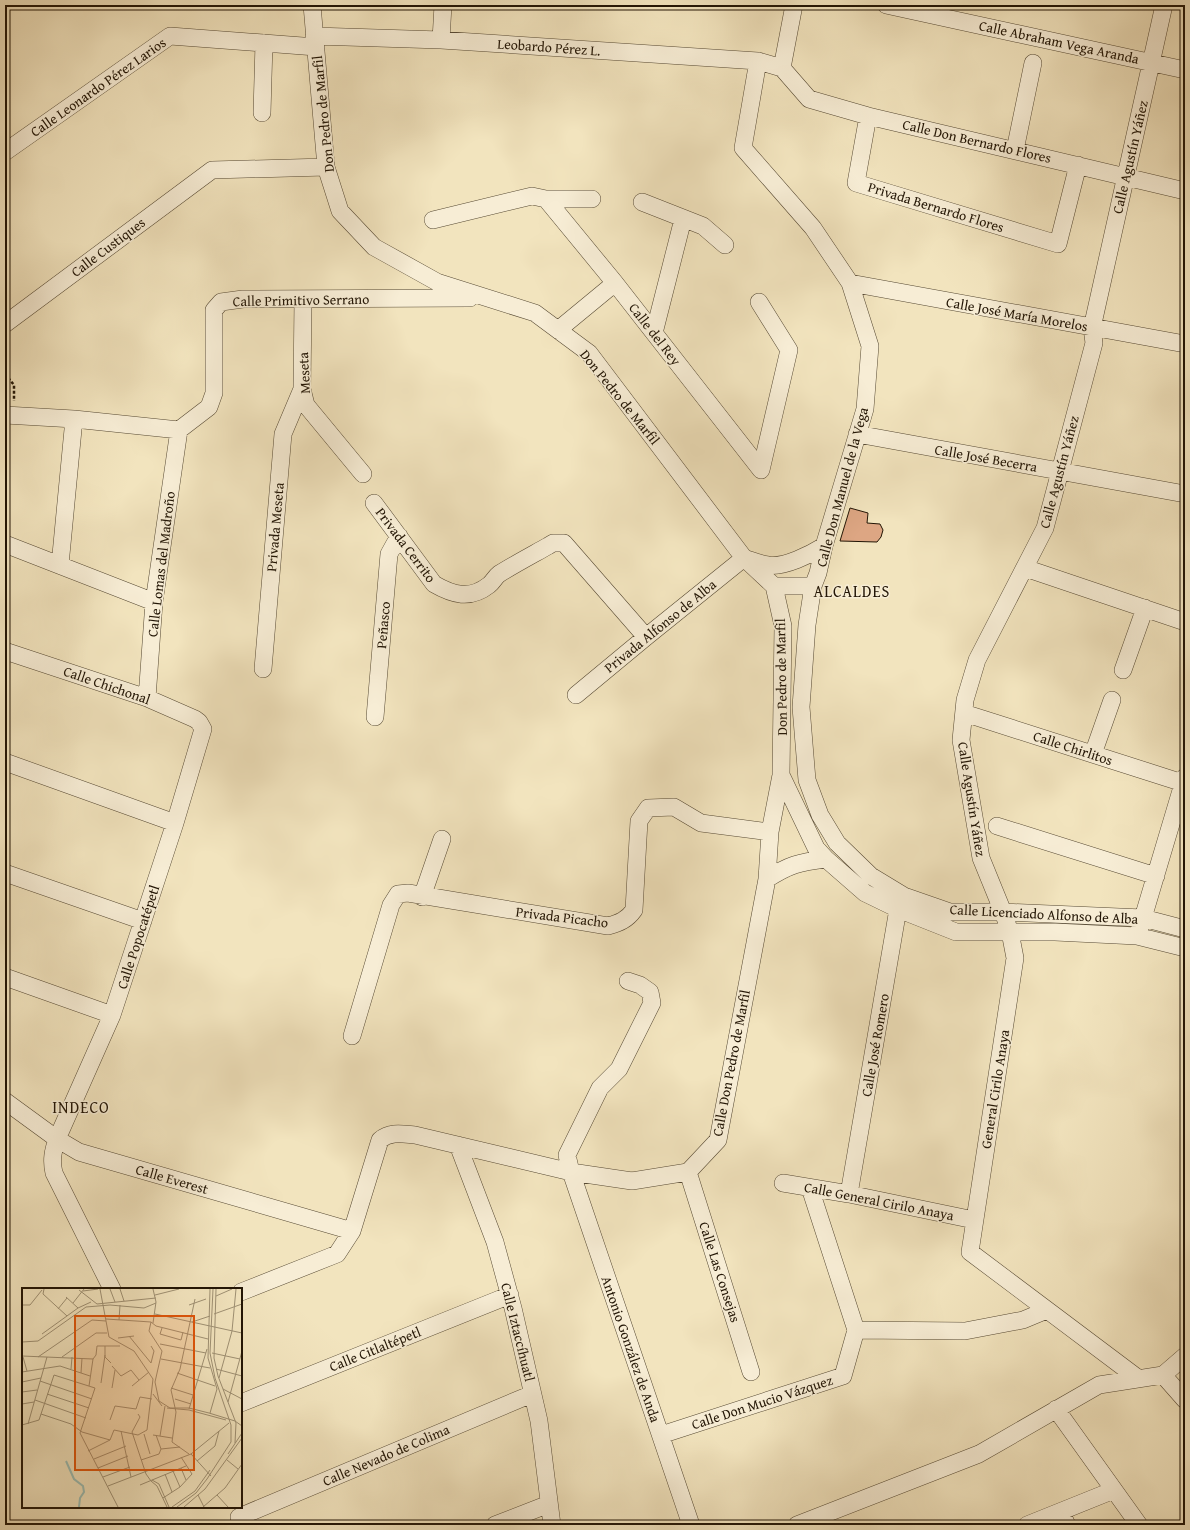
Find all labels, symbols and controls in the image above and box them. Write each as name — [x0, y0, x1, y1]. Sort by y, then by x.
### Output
street label: Calle Abraham Vega Aranda — [977, 15, 1141, 69]
street label: Calle Leonardo Pérez Larios — [26, 33, 170, 141]
street label: Leobardo Pérez L. — [497, 33, 601, 61]
street label: Don Pedro de Marfil — [307, 55, 339, 173]
street label: Calle Agustín Yáñez — [1107, 98, 1153, 216]
street label: Calle Don Bernardo Flores — [901, 114, 1053, 168]
street label: Privada Bernardo Flores — [865, 177, 1007, 237]
street label: Calle Custiques — [67, 212, 149, 282]
street label: Calle Primitivo Serrano — [233, 289, 369, 311]
street label: Calle José María Morelos — [945, 292, 1089, 336]
street label: Calle del Rey — [624, 299, 686, 369]
street label: Don Pedro de Marfil — [575, 345, 665, 449]
street label: Meseta — [293, 351, 315, 394]
street label: Calle Don Manuel de la Vega — [811, 405, 873, 569]
street label: Calle Agustín Yáñez — [1034, 414, 1084, 530]
street label: Calle José Becerra — [933, 439, 1039, 477]
street label: Privada Meseta — [261, 481, 289, 572]
street label: Calle Lomas del Madroño — [142, 490, 180, 638]
street label: Privada Cerrito — [371, 503, 441, 587]
street label: Privada Alfonso de Alba — [600, 574, 721, 677]
district label: ALCALDES — [814, 579, 890, 603]
street label: Peñasco — [371, 600, 395, 650]
street label: Don Pedro de Marfil — [770, 618, 792, 736]
street label: Calle Chichonal — [61, 661, 153, 709]
street label: Calle Chirlitos — [1031, 726, 1115, 770]
street label: Calle Agustín Yáñez — [953, 740, 991, 858]
street label: Calle Popocatépetl — [112, 882, 164, 992]
street label: Calle Licenciado Alfonso de Alba — [949, 899, 1139, 929]
street label: Privada Picacho — [515, 901, 609, 933]
street label: Calle Don Pedro de Marfil — [707, 988, 755, 1138]
street label: Calle José Romero — [856, 992, 894, 1098]
street label: General Cirilo Anaya — [976, 1028, 1014, 1150]
district label: INDECO — [52, 1095, 110, 1119]
street label: Calle Everest — [133, 1159, 211, 1199]
street label: Calle General Cirilo Anaya — [802, 1177, 956, 1225]
street label: Calle Las Consejas — [694, 1219, 746, 1325]
street label: Antonio González de Anda — [597, 1273, 666, 1425]
street label: Calle Iztaccíhuatl — [496, 1281, 540, 1383]
inset map — [22, 1288, 242, 1508]
street label: Calle Citlaltépetl — [326, 1321, 424, 1376]
street label: Calle Don Mucio Vázquez — [689, 1370, 835, 1434]
street label: Calle Nevado de Colima — [319, 1419, 453, 1491]

